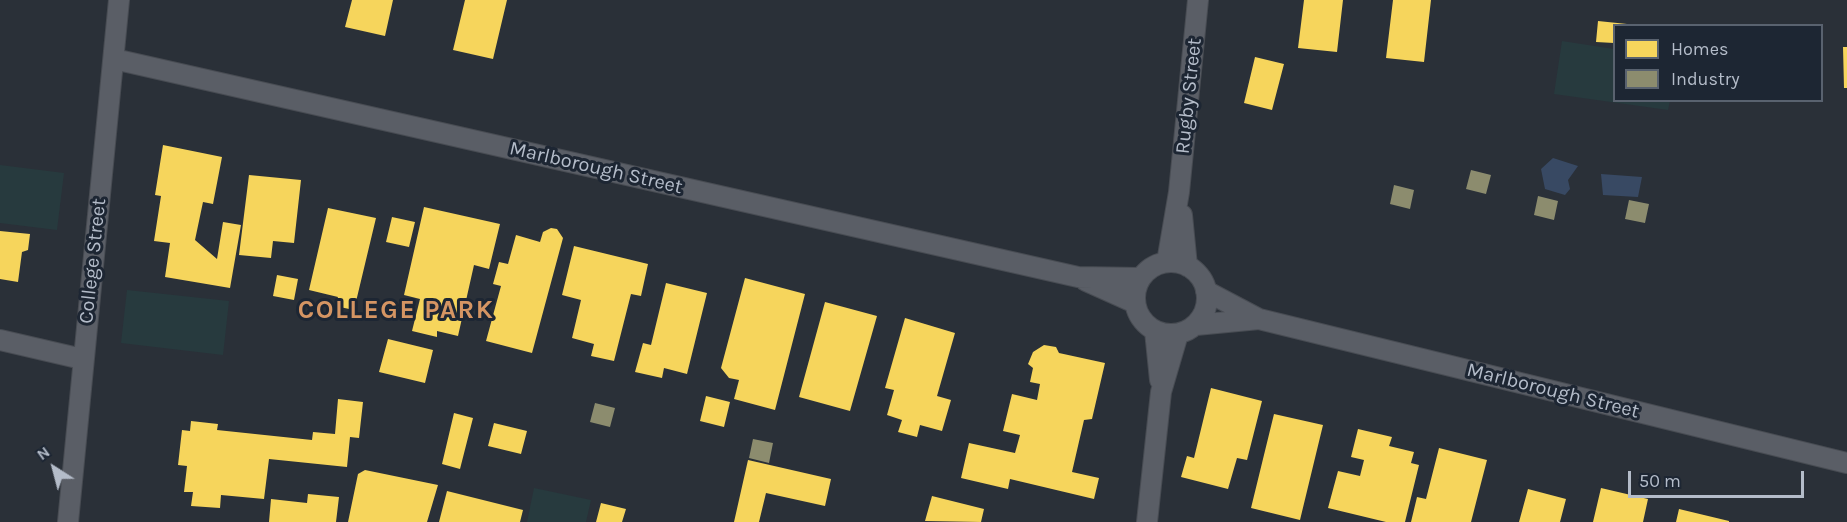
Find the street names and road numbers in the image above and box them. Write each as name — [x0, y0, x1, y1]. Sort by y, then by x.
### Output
street label: Rugby Street — [1171, 37, 1207, 155]
street label: Marlborough Street — [507, 136, 685, 200]
street label: College Street — [74, 197, 112, 325]
street label: Marlborough Street — [1464, 358, 1642, 424]

